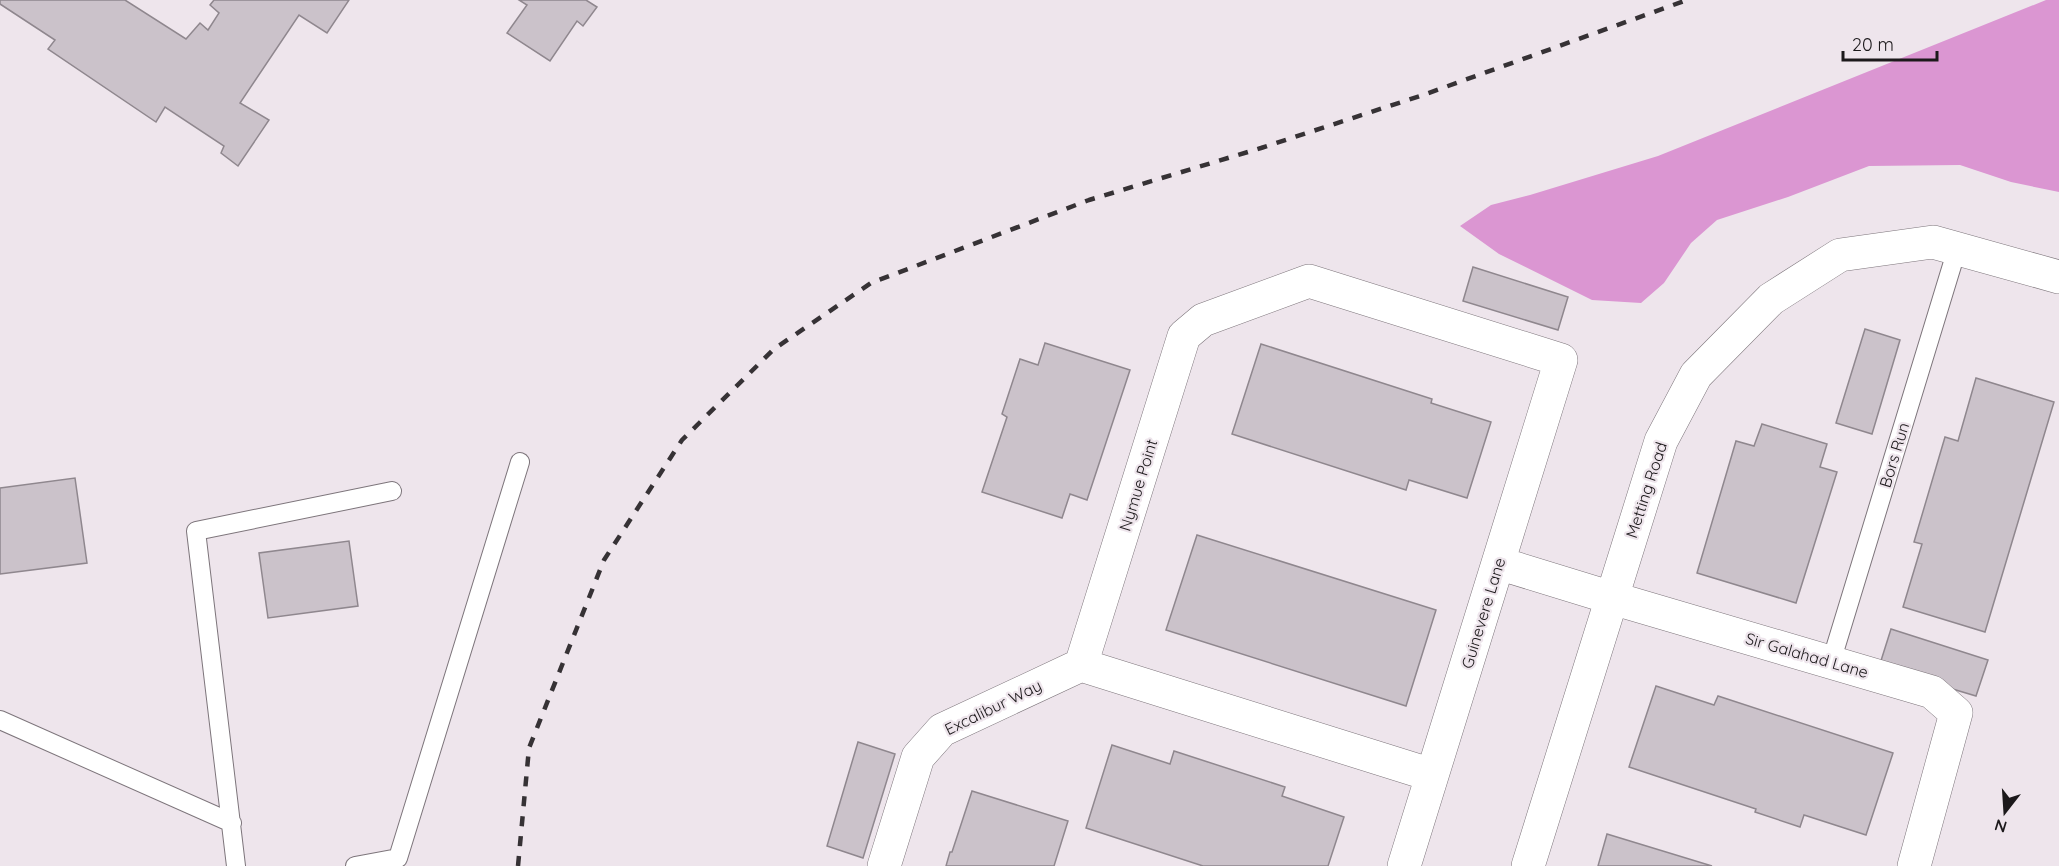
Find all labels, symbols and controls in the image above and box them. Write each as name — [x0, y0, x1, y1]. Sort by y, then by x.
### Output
scale bar — [1843, 24, 1938, 62]
text: 20 m — [1852, 33, 1894, 56]
street label: Bors Run — [1875, 420, 1913, 490]
street label: Nymue Point — [1115, 437, 1161, 533]
street label: Metting Road — [1621, 439, 1671, 541]
street label: Guinevere Lane — [1457, 555, 1509, 671]
street label: Sir Galahad Lane — [1743, 628, 1871, 682]
street label: Excalibur Way — [941, 675, 1045, 739]
north arrow — [1975, 782, 2035, 842]
text: N — [1992, 815, 2009, 838]

